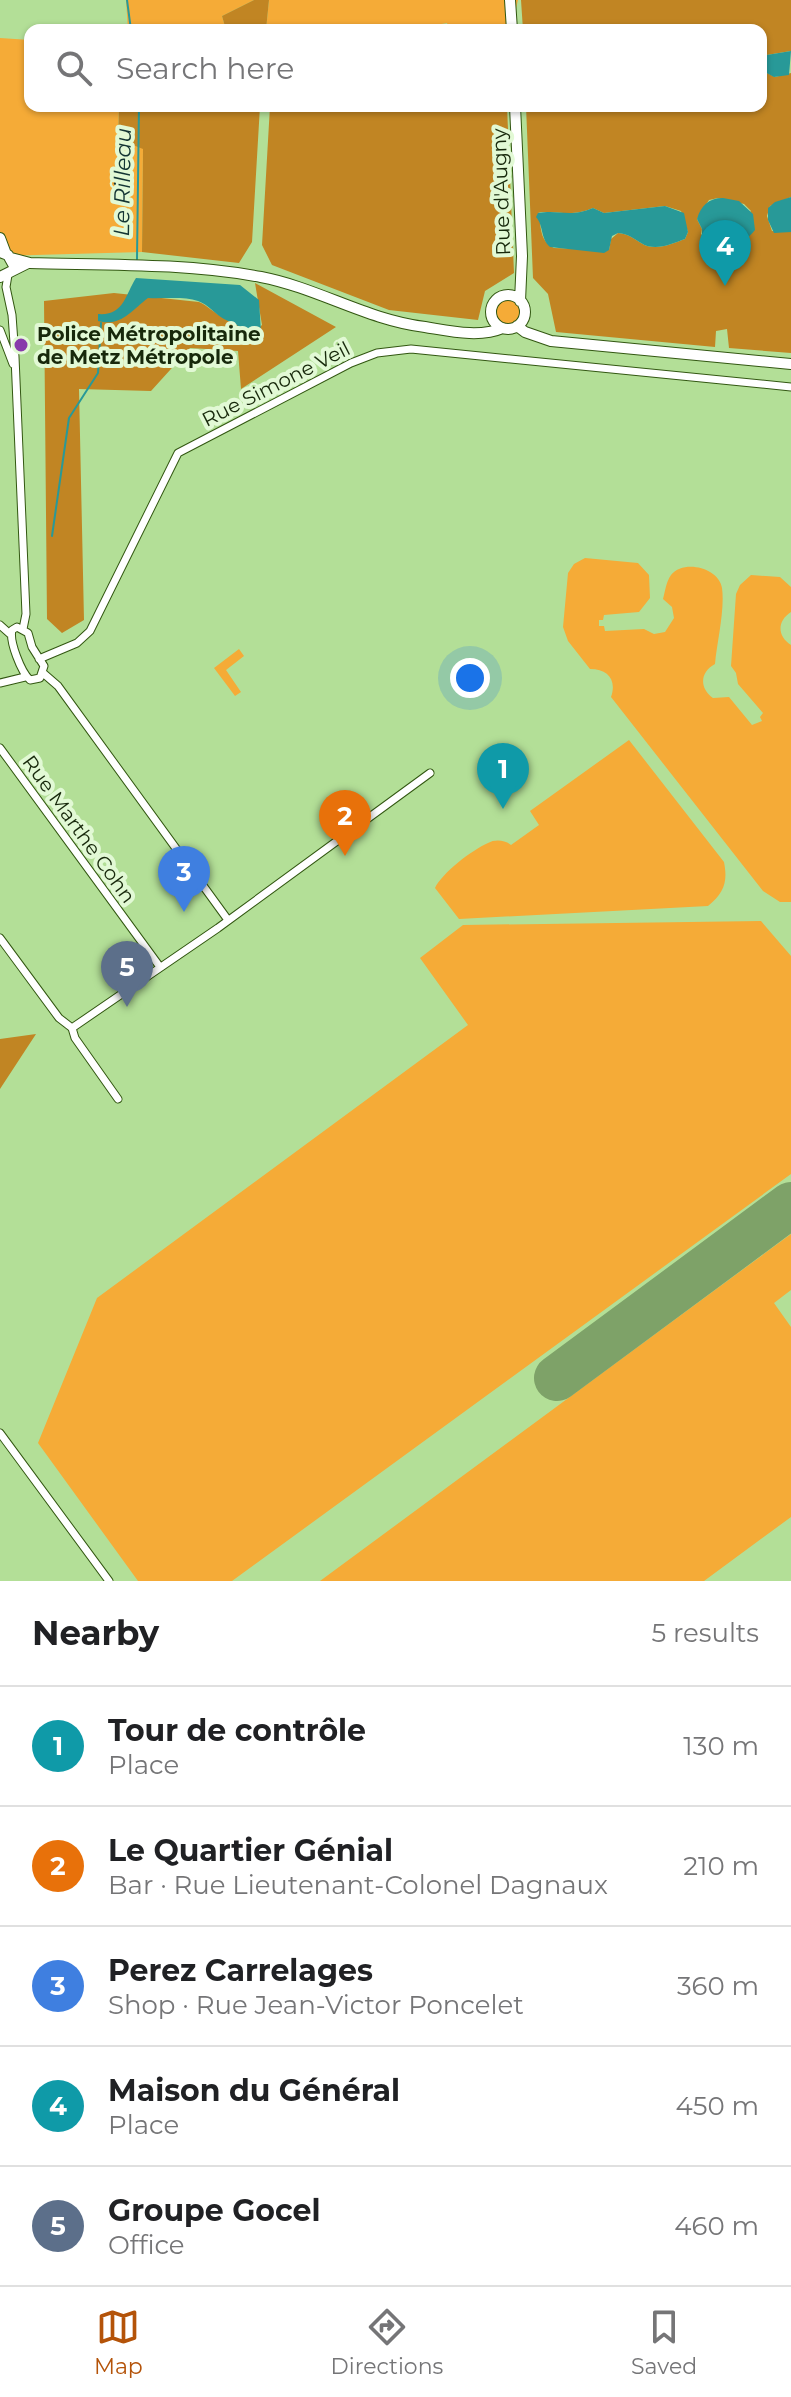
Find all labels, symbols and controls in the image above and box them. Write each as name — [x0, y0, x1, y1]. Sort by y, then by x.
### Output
search box — [24, 24, 767, 112]
icon: search — [52, 46, 96, 90]
text: Search here — [116, 50, 294, 87]
water label: Le Rilleau — [108, 128, 137, 236]
street label: Rue d'Augny — [487, 128, 515, 256]
pin: 4 — [699, 220, 751, 286]
place label: Police Métropolitaine de Metz Métropole — [37, 322, 261, 369]
marker: Police Métropolitaine de Metz Métropole — [12, 336, 30, 354]
street label: Rue Simone Veil — [198, 336, 354, 432]
your location — [450, 658, 490, 698]
pin: 1 — [477, 743, 529, 809]
street label: Rue Marthe Cohn — [17, 750, 141, 908]
pin: 2 — [319, 790, 371, 856]
pin: 3 — [158, 846, 210, 912]
pin: 5 — [101, 941, 153, 1007]
text: Nearby — [32, 1612, 159, 1654]
text: 5 results — [652, 1617, 759, 1649]
text: Tour de contrôle — [108, 1712, 366, 1749]
text: 1 — [53, 1730, 63, 1762]
text: 130 m — [683, 1730, 759, 1762]
text: Place — [108, 1749, 179, 1781]
text: Le Quartier Génial — [108, 1832, 393, 1869]
text: 2 — [50, 1850, 66, 1882]
text: 210 m — [683, 1850, 759, 1882]
text: Bar · Rue Lieutenant-Colonel Dagnaux — [108, 1869, 608, 1901]
text: Perez Carrelages — [108, 1952, 373, 1989]
text: 3 — [50, 1970, 66, 2002]
text: 360 m — [677, 1970, 759, 2002]
text: Shop · Rue Jean-Victor Poncelet — [108, 1989, 524, 2021]
text: Maison du Général — [108, 2072, 400, 2109]
text: 4 — [49, 2090, 67, 2122]
text: 450 m — [676, 2090, 759, 2122]
text: Place — [108, 2109, 179, 2141]
text: Groupe Gocel — [108, 2192, 320, 2229]
text: 5 — [50, 2210, 66, 2242]
text: 460 m — [674, 2210, 759, 2242]
text: Office — [108, 2229, 185, 2261]
tab: Map — [94, 2305, 143, 2380]
tab: Directions — [331, 2305, 443, 2380]
tab: Saved — [631, 2305, 697, 2380]

